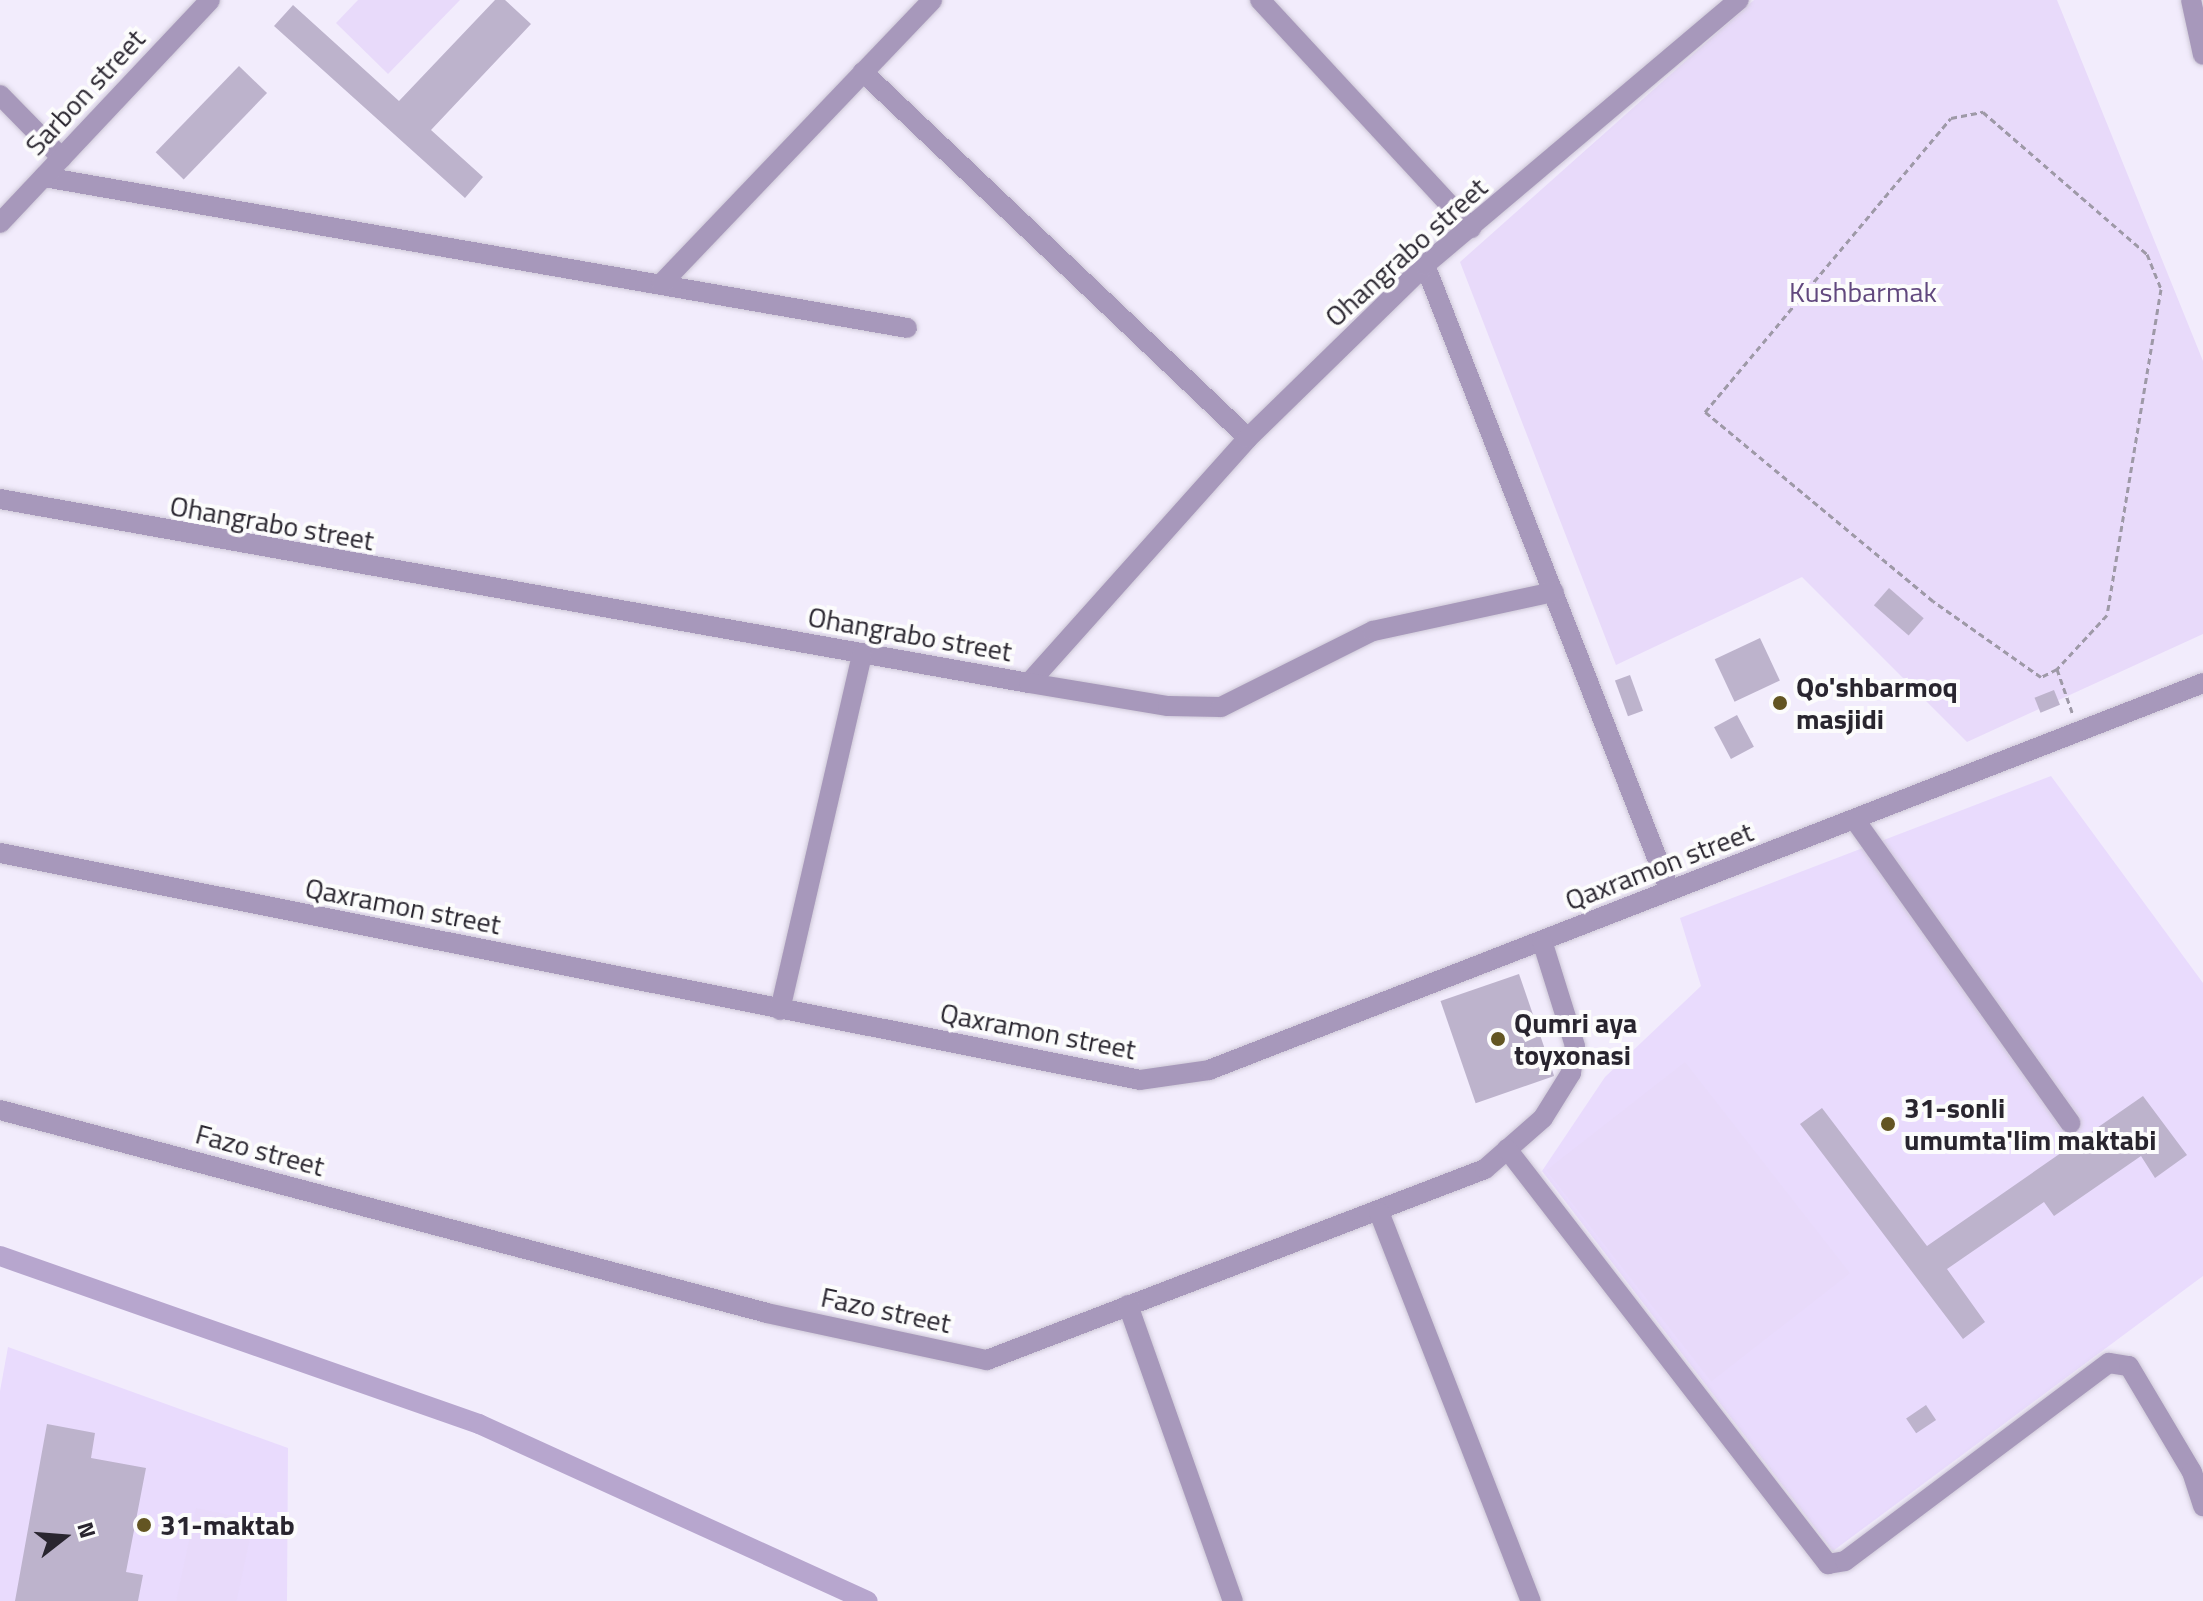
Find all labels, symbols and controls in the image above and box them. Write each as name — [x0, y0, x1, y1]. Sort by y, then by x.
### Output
street label: Sarbon street — [18, 22, 152, 162]
street label: Ohangrabo street — [1318, 170, 1494, 334]
park label: Kushbarmak — [1789, 275, 1937, 309]
street label: Ohangrabo street — [167, 489, 377, 557]
street label: Ohangrabo street — [805, 600, 1015, 668]
place label: Qo'shbarmoq masjidi — [1796, 670, 1958, 736]
marker: Qo'shbarmoq masjidi — [1771, 694, 1789, 712]
street label: Qaxramon street — [1560, 815, 1758, 917]
street label: Qaxramon street — [302, 871, 504, 941]
street label: Qaxramon street — [937, 996, 1139, 1066]
place label: Qumri aya toyxonasi — [1514, 1006, 1637, 1072]
marker: Qumri aya toyxonasi — [1489, 1030, 1507, 1048]
place label: 31-sonli umumta'lim maktabi — [1904, 1091, 2157, 1157]
marker: 31-sonli umumta'lim maktabi — [1879, 1115, 1897, 1133]
street label: Fazo street — [192, 1117, 328, 1183]
street label: Fazo street — [818, 1280, 954, 1340]
north arrow — [24, 1497, 104, 1577]
place label: 31-maktab — [160, 1508, 295, 1542]
marker: 31-maktab — [135, 1516, 153, 1534]
text: N — [68, 1518, 105, 1542]

